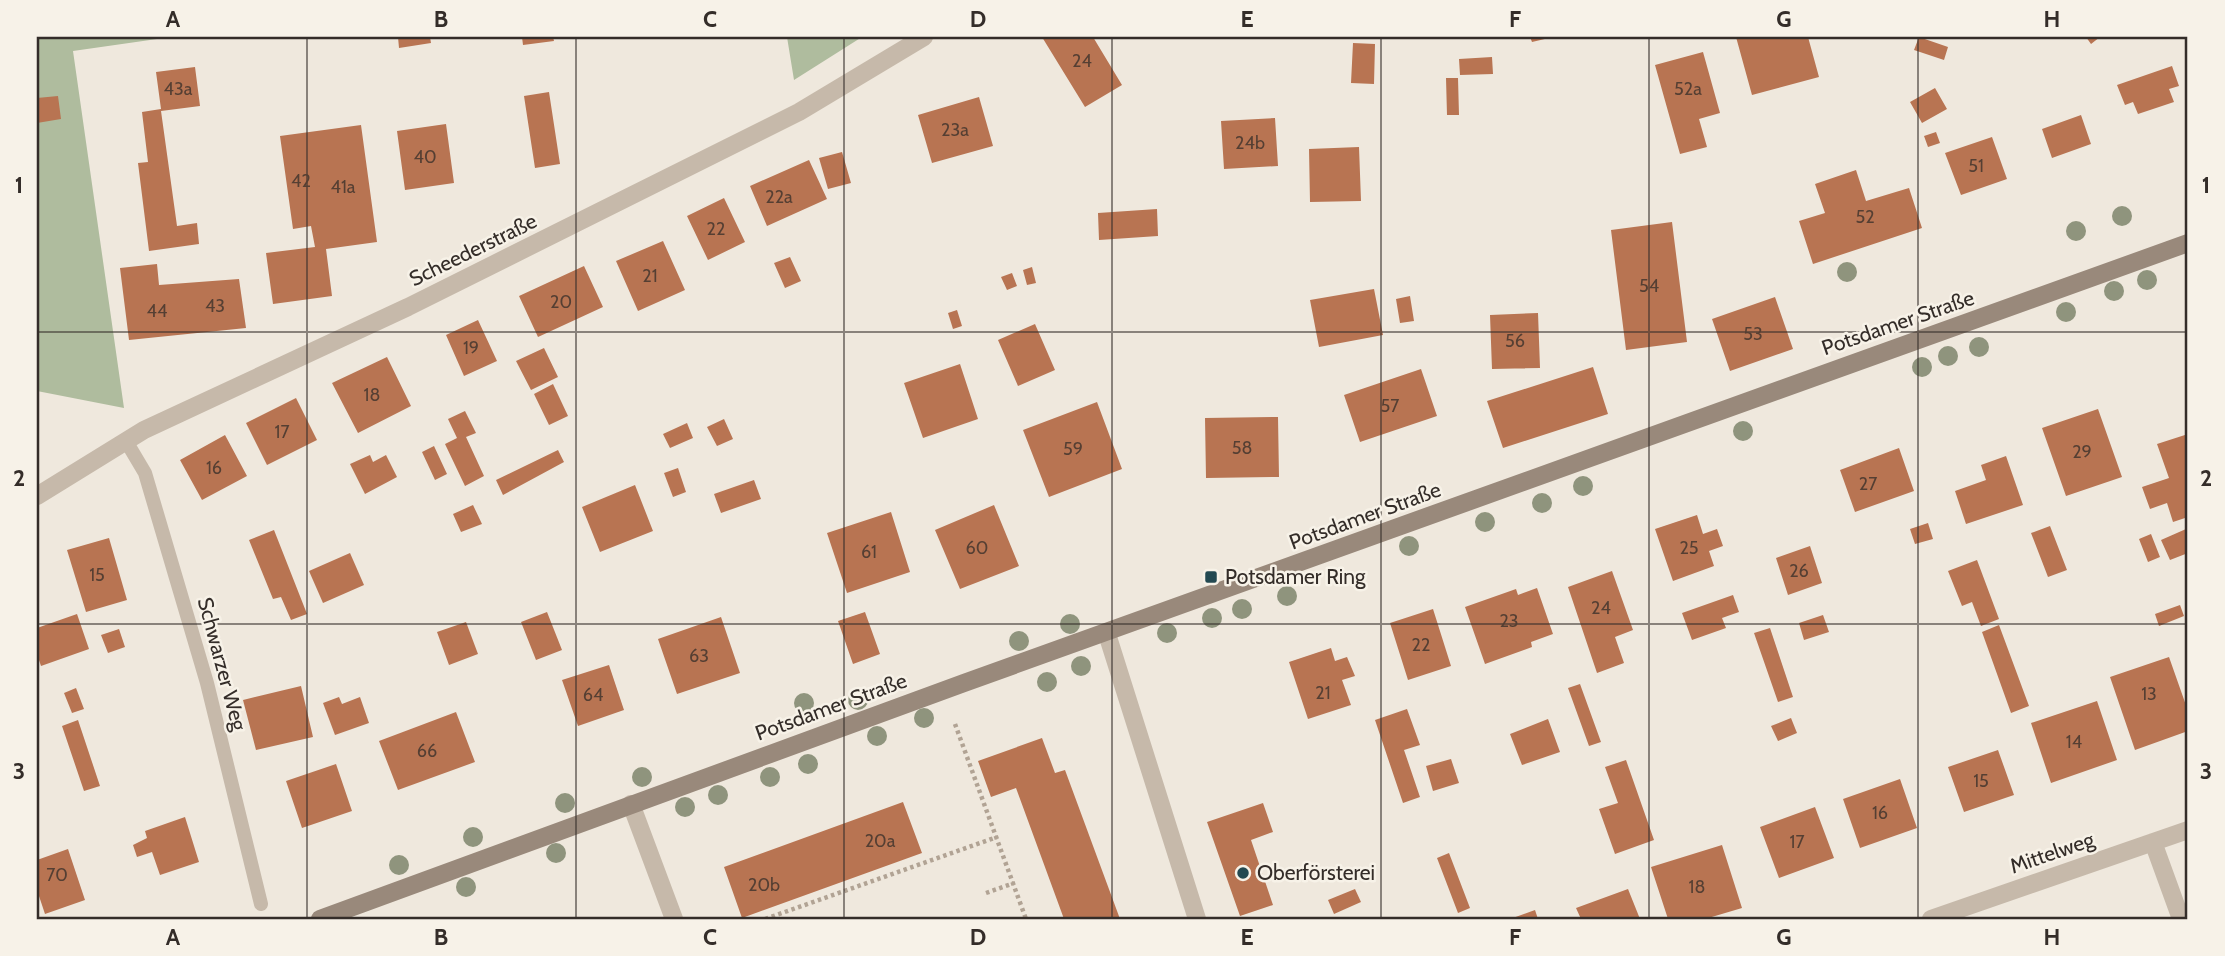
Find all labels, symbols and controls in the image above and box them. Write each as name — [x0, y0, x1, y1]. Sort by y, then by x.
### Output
text: A — [166, 5, 181, 33]
text: B — [434, 5, 448, 33]
text: C — [703, 5, 717, 33]
text: D — [970, 5, 986, 33]
text: E — [1240, 5, 1254, 33]
text: F — [1509, 5, 1521, 33]
text: G — [1776, 5, 1792, 33]
text: H — [2044, 5, 2060, 33]
house number: 24 — [1072, 50, 1092, 72]
house number: 43a — [164, 78, 193, 100]
house number: 52a — [1674, 78, 1702, 100]
house number: 23a — [941, 119, 969, 141]
house number: 24b — [1235, 132, 1265, 154]
house number: 40 — [414, 146, 436, 168]
house number: 51 — [1968, 155, 1984, 177]
house number: 42 — [291, 170, 311, 192]
text: 1 — [15, 171, 23, 199]
text: 1 — [2202, 171, 2210, 199]
house number: 41a — [331, 176, 356, 198]
house number: 22a — [765, 186, 793, 208]
house number: 52 — [1855, 206, 1875, 228]
street label: Scheederstraße — [405, 208, 541, 291]
house number: 22 — [707, 218, 725, 240]
house number: 21 — [642, 265, 658, 287]
house number: 54 — [1639, 275, 1659, 297]
street label: Potsdamer Straße — [1818, 285, 1978, 360]
house number: 20 — [550, 291, 572, 313]
house number: 43 — [205, 295, 225, 317]
house number: 44 — [147, 300, 167, 322]
house number: 53 — [1743, 323, 1763, 345]
house number: 56 — [1505, 330, 1525, 352]
house number: 19 — [463, 337, 479, 359]
house number: 18 — [364, 384, 380, 406]
house number: 57 — [1381, 395, 1399, 417]
house number: 17 — [275, 421, 289, 443]
house number: 58 — [1232, 437, 1252, 459]
house number: 59 — [1063, 438, 1083, 460]
house number: 29 — [2072, 441, 2092, 463]
house number: 16 — [206, 457, 222, 479]
text: 2 — [13, 464, 25, 492]
text: 2 — [2200, 464, 2212, 492]
house number: 27 — [1859, 473, 1877, 495]
street label: Potsdamer Straße — [1286, 476, 1444, 555]
house number: 60 — [966, 537, 988, 559]
house number: 25 — [1679, 537, 1699, 559]
house number: 61 — [861, 541, 877, 563]
house number: 26 — [1789, 560, 1809, 582]
house number: 15 — [89, 564, 105, 586]
place label: Potsdamer Ring — [1225, 564, 1366, 589]
marker: Potsdamer Ring — [1203, 569, 1219, 585]
street label: Schwarzer Weg — [193, 595, 252, 734]
house number: 24 — [1591, 597, 1611, 619]
house number: 23 — [1499, 610, 1519, 632]
house number: 22 — [1412, 634, 1430, 656]
house number: 63 — [689, 645, 709, 667]
street label: Potsdamer Straße — [752, 667, 910, 746]
house number: 21 — [1315, 682, 1331, 704]
house number: 13 — [2141, 683, 2157, 705]
house number: 64 — [583, 684, 603, 706]
house number: 14 — [2066, 731, 2082, 753]
house number: 66 — [417, 740, 437, 762]
text: 3 — [13, 757, 25, 785]
text: 3 — [2200, 757, 2212, 785]
house number: 15 — [1973, 770, 1989, 792]
house number: 16 — [1872, 802, 1888, 824]
street label: Mittelweg — [2006, 826, 2098, 879]
house number: 20a — [865, 830, 896, 852]
house number: 17 — [1790, 831, 1804, 853]
place label: Oberförsterei — [1257, 860, 1375, 885]
house number: 70 — [46, 864, 68, 886]
marker: Oberförsterei — [1235, 865, 1251, 881]
house number: 20b — [748, 874, 780, 896]
house number: 18 — [1689, 876, 1705, 898]
text: A — [166, 923, 181, 951]
text: B — [434, 923, 448, 951]
text: C — [703, 923, 717, 951]
text: D — [970, 923, 986, 951]
text: E — [1240, 923, 1254, 951]
text: F — [1509, 923, 1521, 951]
text: G — [1776, 923, 1792, 951]
text: H — [2044, 923, 2060, 951]

